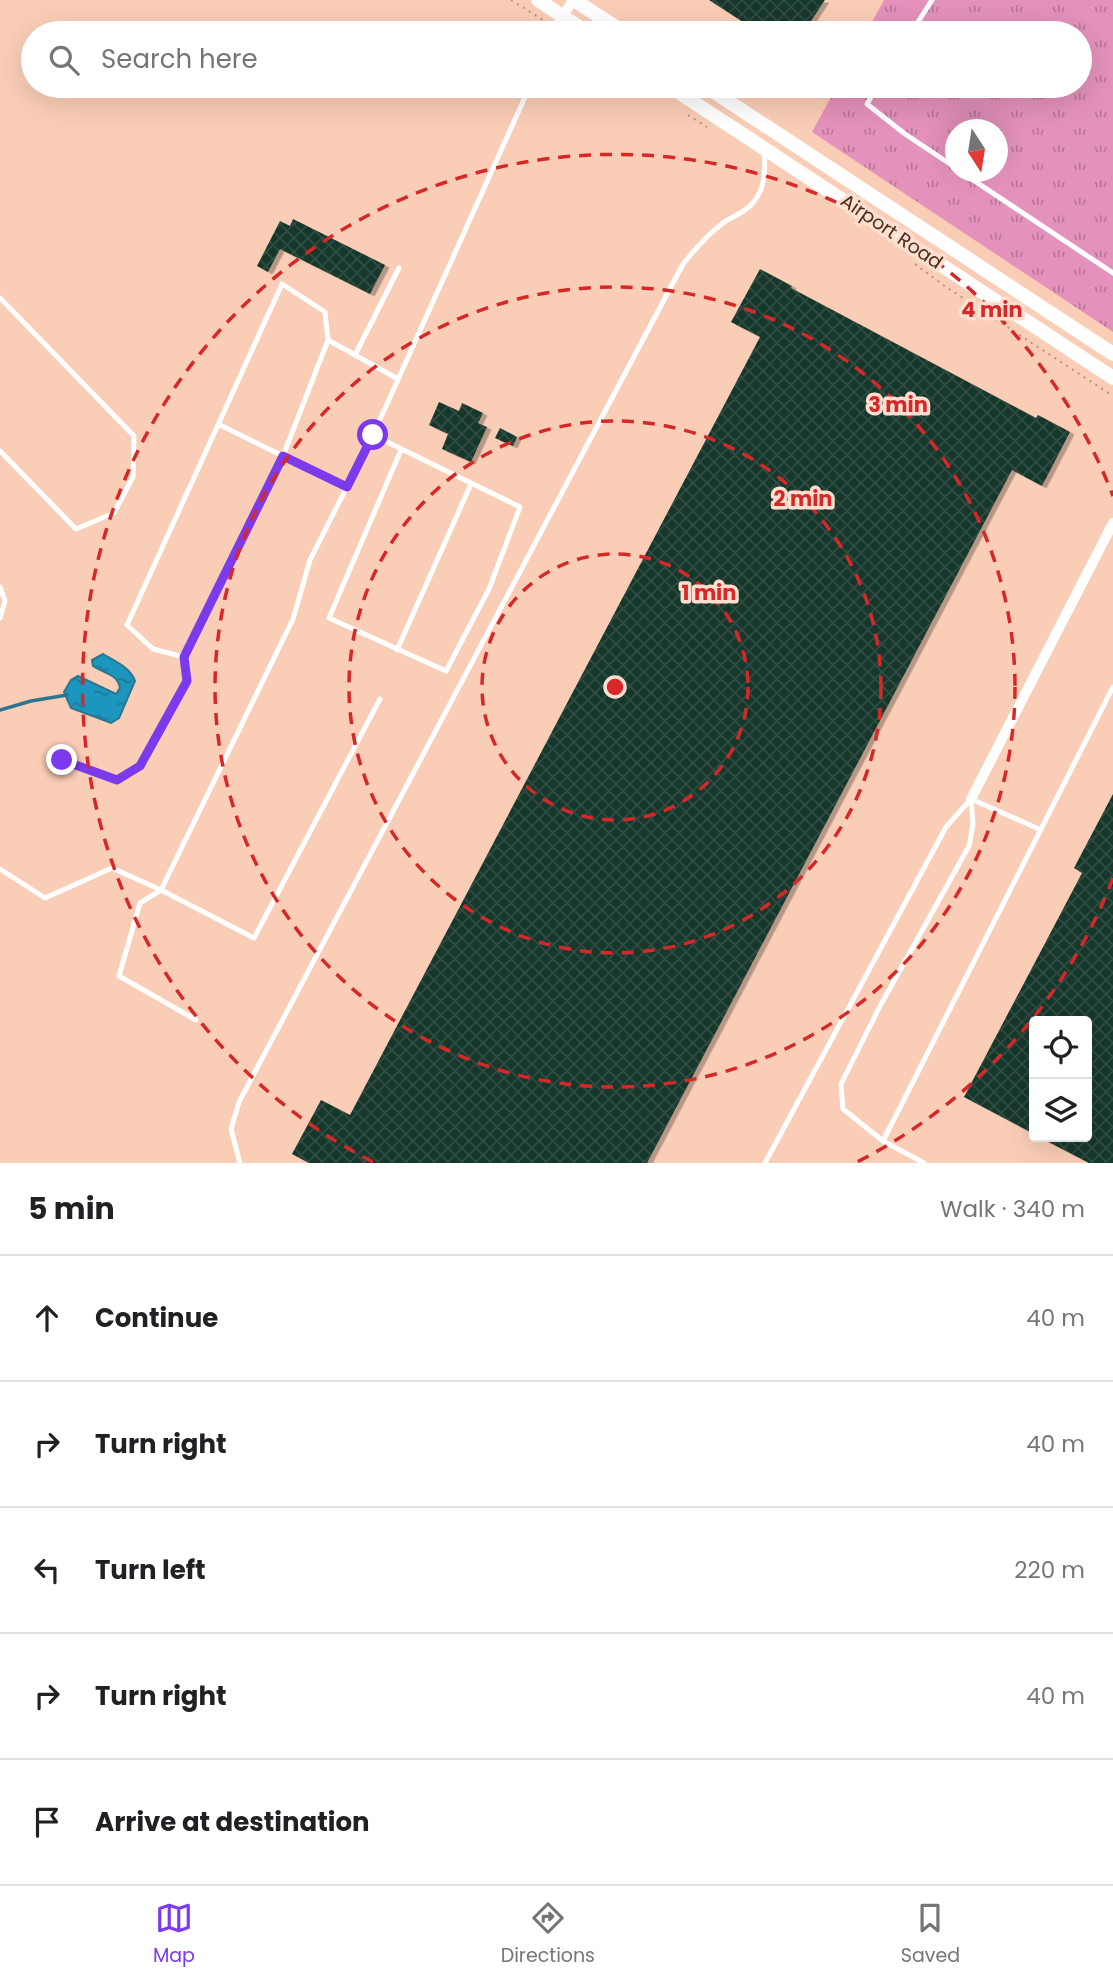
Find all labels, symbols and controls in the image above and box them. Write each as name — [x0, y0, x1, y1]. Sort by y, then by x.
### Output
search box — [21, 21, 1092, 98]
icon: search — [45, 41, 83, 79]
text: Search here — [101, 41, 258, 77]
north arrow — [945, 119, 1008, 182]
street label: Airport Road — [835, 187, 948, 276]
text: 4 min — [961, 295, 1023, 324]
text: 3 min — [868, 390, 928, 419]
route start — [357, 419, 388, 450]
text: 2 min — [773, 484, 833, 513]
text: 1 min — [682, 578, 736, 607]
centre of rings — [603, 675, 627, 699]
route end — [46, 744, 77, 775]
map controls — [1029, 1016, 1092, 1142]
button: locate — [1029, 1016, 1092, 1079]
button: layers — [1029, 1079, 1092, 1142]
text: 5 min — [28, 1187, 115, 1230]
text: Walk · 340 m — [940, 1193, 1085, 1225]
icon: ahead — [28, 1299, 66, 1337]
text: Continue — [95, 1300, 218, 1336]
text: 40 m — [1026, 1302, 1085, 1334]
icon: right — [28, 1425, 66, 1463]
text: Turn right — [95, 1426, 227, 1462]
text: 40 m — [1026, 1428, 1085, 1460]
icon: left — [28, 1551, 66, 1589]
text: Turn left — [95, 1552, 206, 1588]
text: 220 m — [1014, 1554, 1085, 1586]
icon: right — [28, 1677, 66, 1715]
text: Turn right — [95, 1678, 227, 1714]
text: 40 m — [1026, 1680, 1085, 1712]
icon: arrive — [28, 1803, 66, 1841]
text: Arrive at destination — [95, 1804, 370, 1840]
tab: Map — [153, 1899, 195, 1970]
tab: Directions — [501, 1899, 595, 1970]
tab: Saved — [901, 1899, 960, 1970]

